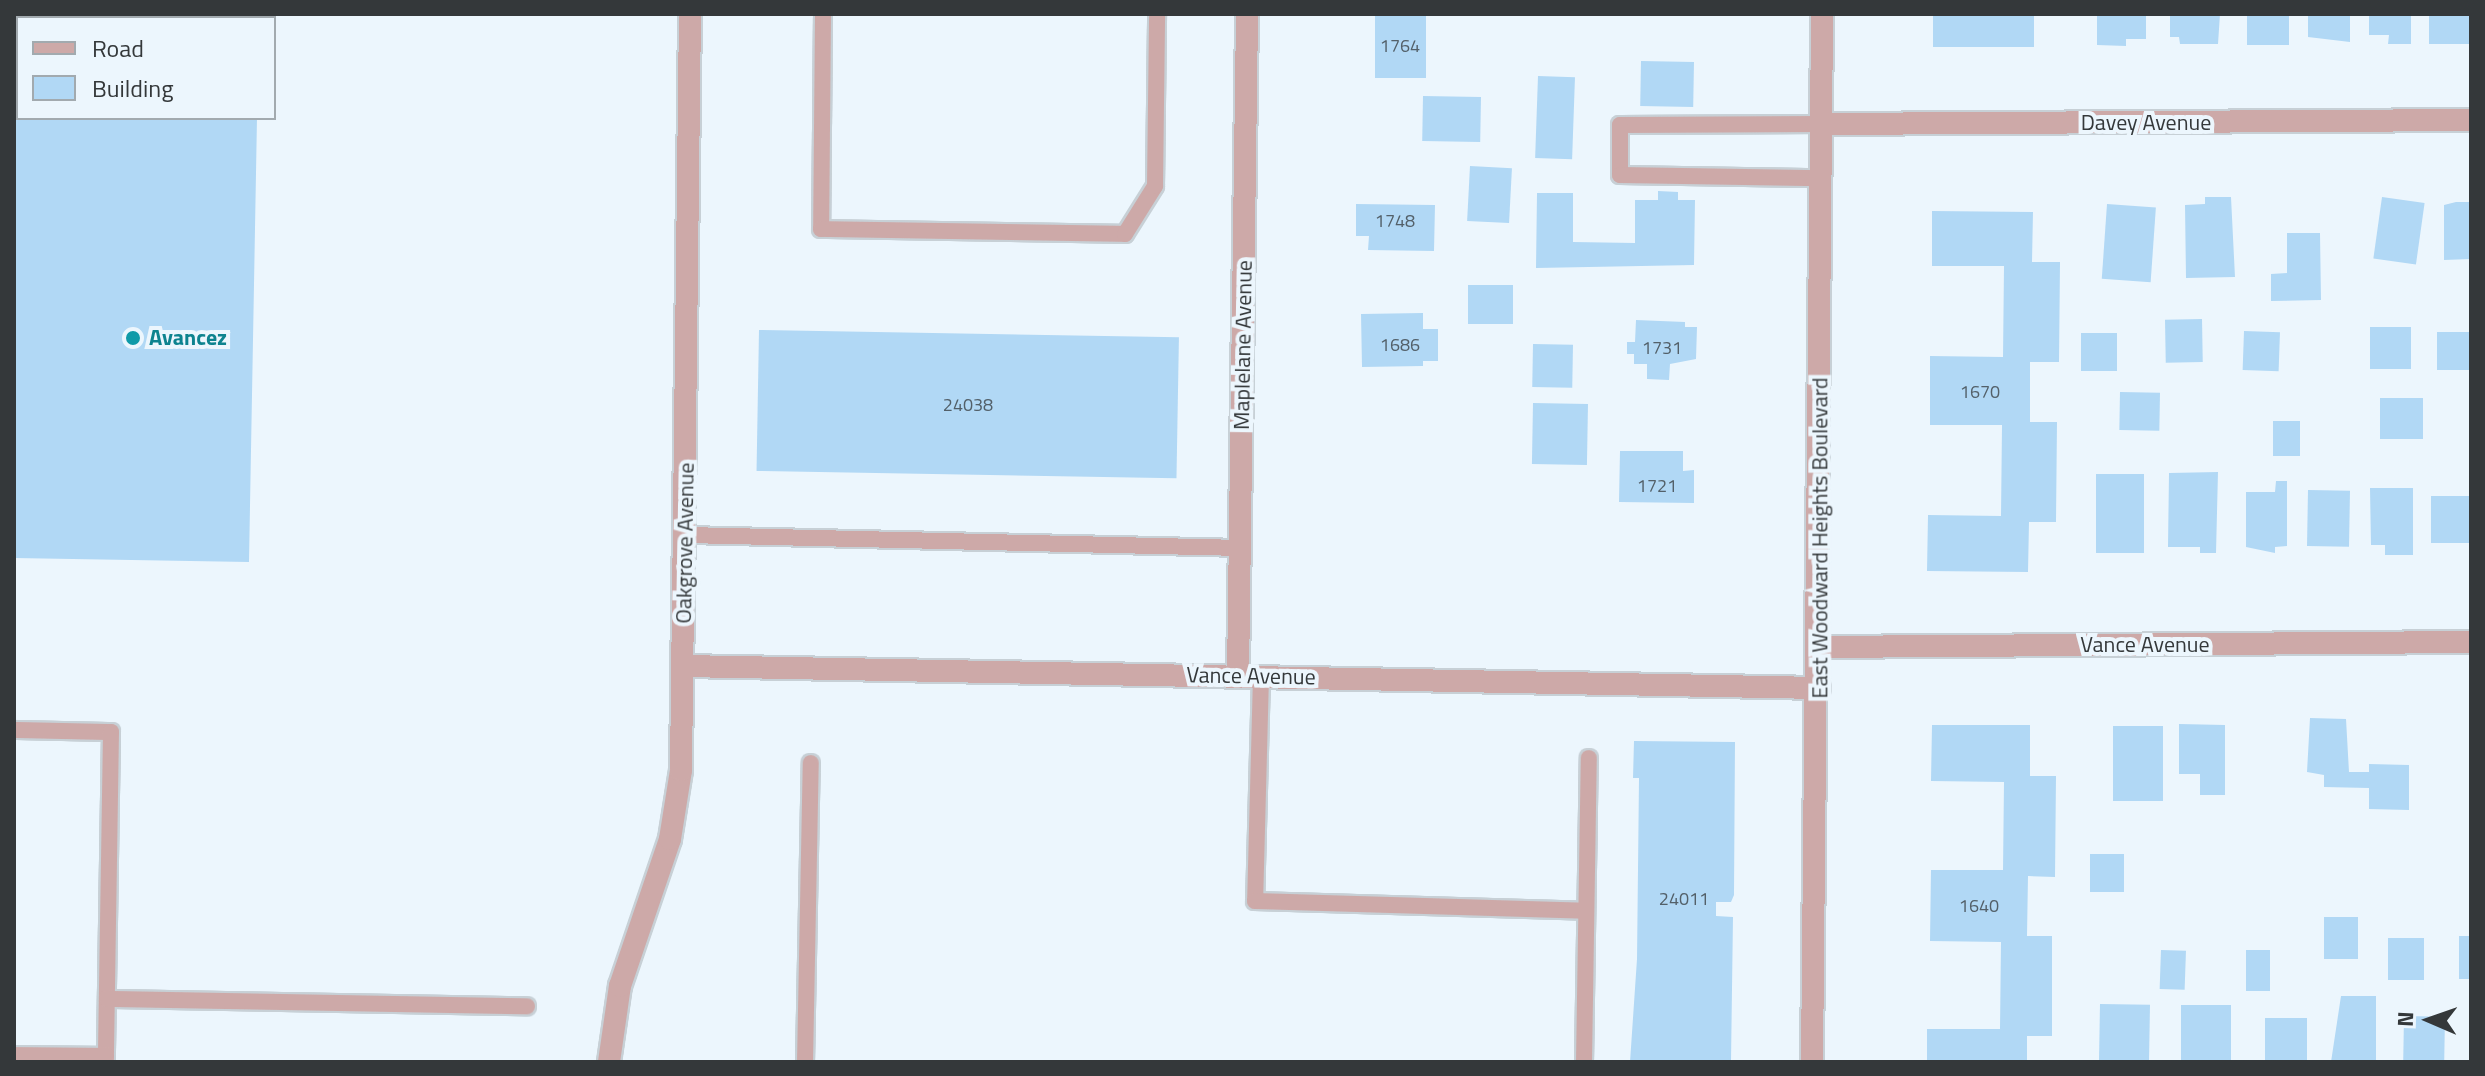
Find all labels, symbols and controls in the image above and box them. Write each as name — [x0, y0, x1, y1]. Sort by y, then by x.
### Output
legend — [16, 16, 276, 120]
text: Road — [92, 30, 144, 66]
house number: 1764 — [1380, 35, 1420, 57]
text: Building — [92, 70, 174, 106]
street label: Davey Avenue — [2081, 110, 2211, 136]
house number: 1748 — [1375, 210, 1415, 232]
street label: Maplelane Avenue — [1228, 260, 1258, 430]
place label: Avancez — [149, 325, 227, 351]
marker: Avancez — [124, 329, 142, 347]
house number: 1686 — [1380, 334, 1420, 356]
house number: 1731 — [1642, 337, 1682, 359]
street label: East Woodward Heights Boulevard — [1807, 377, 1833, 699]
house number: 1670 — [1960, 381, 2000, 403]
house number: 24038 — [943, 394, 993, 416]
street label: Oakgrove Avenue — [670, 462, 700, 624]
house number: 1721 — [1637, 475, 1677, 497]
street label: Vance Avenue — [2080, 632, 2210, 658]
street label: Vance Avenue — [1186, 662, 1316, 690]
house number: 24011 — [1659, 888, 1709, 910]
house number: 1640 — [1959, 895, 1999, 917]
north arrow — [2389, 980, 2469, 1060]
text: N — [2388, 1011, 2422, 1027]

